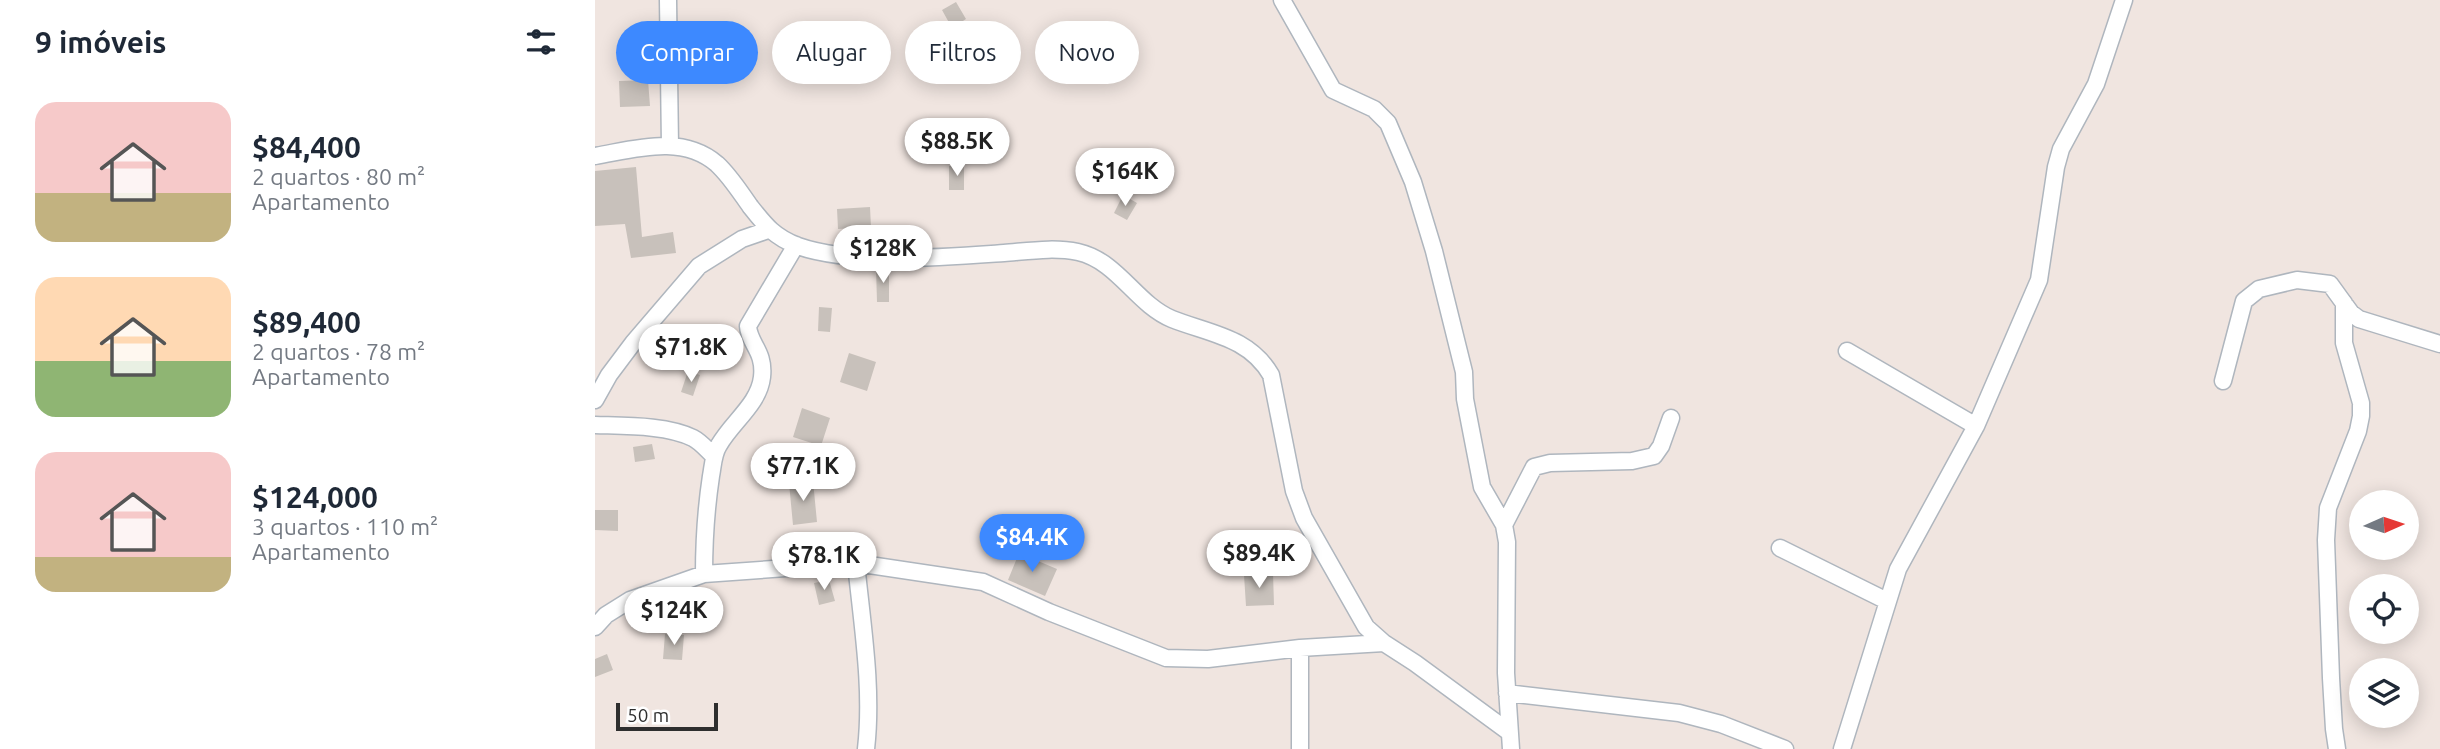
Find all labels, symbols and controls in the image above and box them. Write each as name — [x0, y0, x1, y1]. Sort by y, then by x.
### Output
chip: Comprar — [616, 21, 758, 84]
chip: Alugar — [772, 21, 891, 84]
chip: Filtros — [905, 21, 1021, 84]
chip: Novo — [1035, 21, 1139, 84]
icon: filters — [522, 23, 560, 61]
text: 9 imóveis — [35, 25, 166, 59]
pin: $88.5K — [900, 118, 1014, 178]
text: $88.5K — [921, 128, 993, 153]
icon: home — [91, 130, 175, 214]
text: $84,400 — [252, 130, 361, 164]
pin: $164K — [1076, 148, 1174, 208]
text: $164K — [1091, 158, 1159, 183]
text: 2 quartos · 80 m² — [252, 164, 425, 189]
text: Apartamento — [252, 189, 390, 214]
pin: $128K — [834, 226, 932, 285]
text: $128K — [849, 235, 917, 260]
icon: home — [91, 305, 175, 389]
text: $89,400 — [252, 305, 361, 339]
pin: $71.8K — [634, 324, 748, 384]
text: $71.8K — [655, 334, 727, 359]
text: 2 quartos · 78 m² — [252, 339, 425, 364]
text: Apartamento — [252, 364, 390, 389]
pin: $77.1K — [746, 444, 860, 503]
text: $77.1K — [767, 453, 839, 478]
icon: home — [91, 480, 175, 564]
text: $124,000 — [252, 480, 378, 514]
north arrow — [2349, 490, 2419, 560]
map controls — [2349, 490, 2419, 728]
text: 3 quartos · 110 m² — [252, 514, 438, 539]
pin: $84.4K — [975, 514, 1089, 574]
text: $84.4K — [996, 524, 1068, 549]
pin: $89.4K — [1202, 530, 1316, 590]
pin: $78.1K — [767, 532, 881, 592]
text: Apartamento — [252, 539, 390, 564]
text: $89.4K — [1223, 540, 1295, 565]
text: $78.1K — [788, 542, 860, 567]
button: locate — [2349, 574, 2419, 644]
pin: $124K — [625, 588, 723, 647]
text: $124K — [640, 597, 708, 622]
button: layers — [2349, 658, 2419, 728]
scale bar — [616, 700, 717, 732]
text: 50 m — [627, 704, 669, 726]

